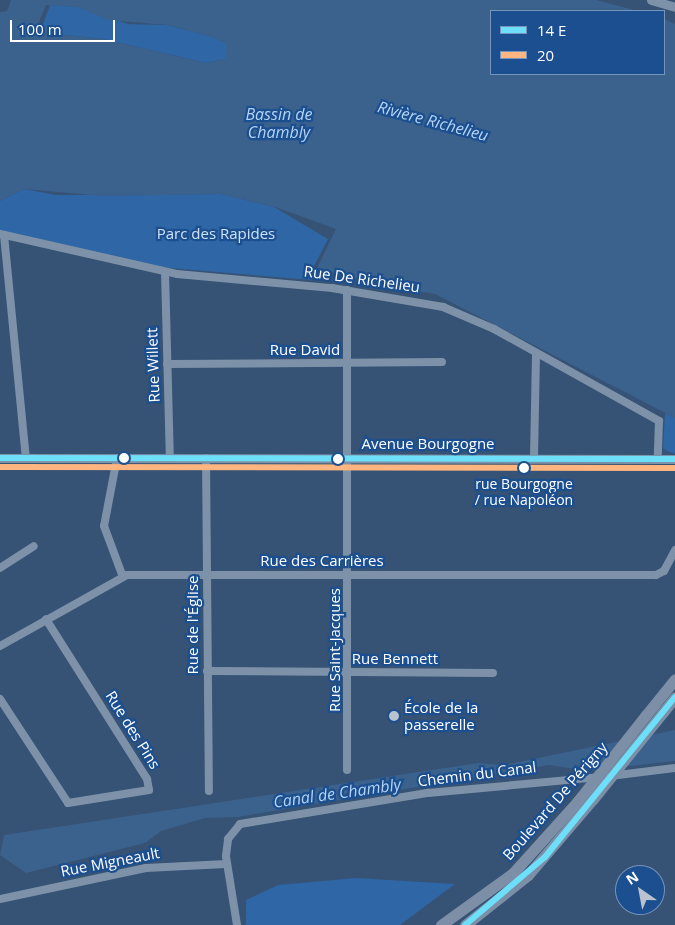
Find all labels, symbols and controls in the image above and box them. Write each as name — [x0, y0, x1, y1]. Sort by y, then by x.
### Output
scale bar — [12, 10, 118, 42]
legend — [490, 10, 665, 75]
text: 100 m — [18, 19, 62, 39]
text: 14 E — [537, 20, 566, 40]
text: 20 — [537, 45, 554, 65]
water label: Rivière Richelieu — [376, 97, 490, 145]
water label: Bassin de Chambly — [245, 104, 313, 142]
park label: Parc des Rapides — [157, 225, 275, 243]
street label: Rue De Richelieu — [303, 262, 421, 296]
street label: Rue Willett — [143, 327, 163, 403]
street label: Rue David — [270, 341, 340, 359]
street label: Avenue Bourgogne — [361, 435, 495, 453]
unlabelled marker — [119, 453, 129, 463]
unlabelled marker — [333, 454, 343, 464]
marker: rue Bourgogne / rue Napoléon — [519, 463, 529, 473]
place label: rue Bourgogne / rue Napoléon — [475, 476, 573, 508]
street label: Rue des Carrières — [260, 552, 384, 570]
street label: Rue de l'Église — [184, 576, 202, 674]
street label: Rue Saint-Jacques — [326, 588, 344, 712]
street label: Rue Bennett — [352, 650, 438, 668]
street label: Rue des Pins — [102, 688, 164, 772]
place label: École de la passerelle — [404, 698, 478, 733]
marker: École de la passerelle — [388, 710, 400, 722]
street label: Boulevard De Périgny — [499, 738, 611, 864]
street label: Chemin du Canal — [417, 758, 537, 790]
water label: Canal de Chambly — [272, 775, 402, 811]
street label: Rue Migneault — [59, 844, 161, 880]
north arrow — [615, 865, 665, 915]
text: N — [622, 867, 642, 889]

